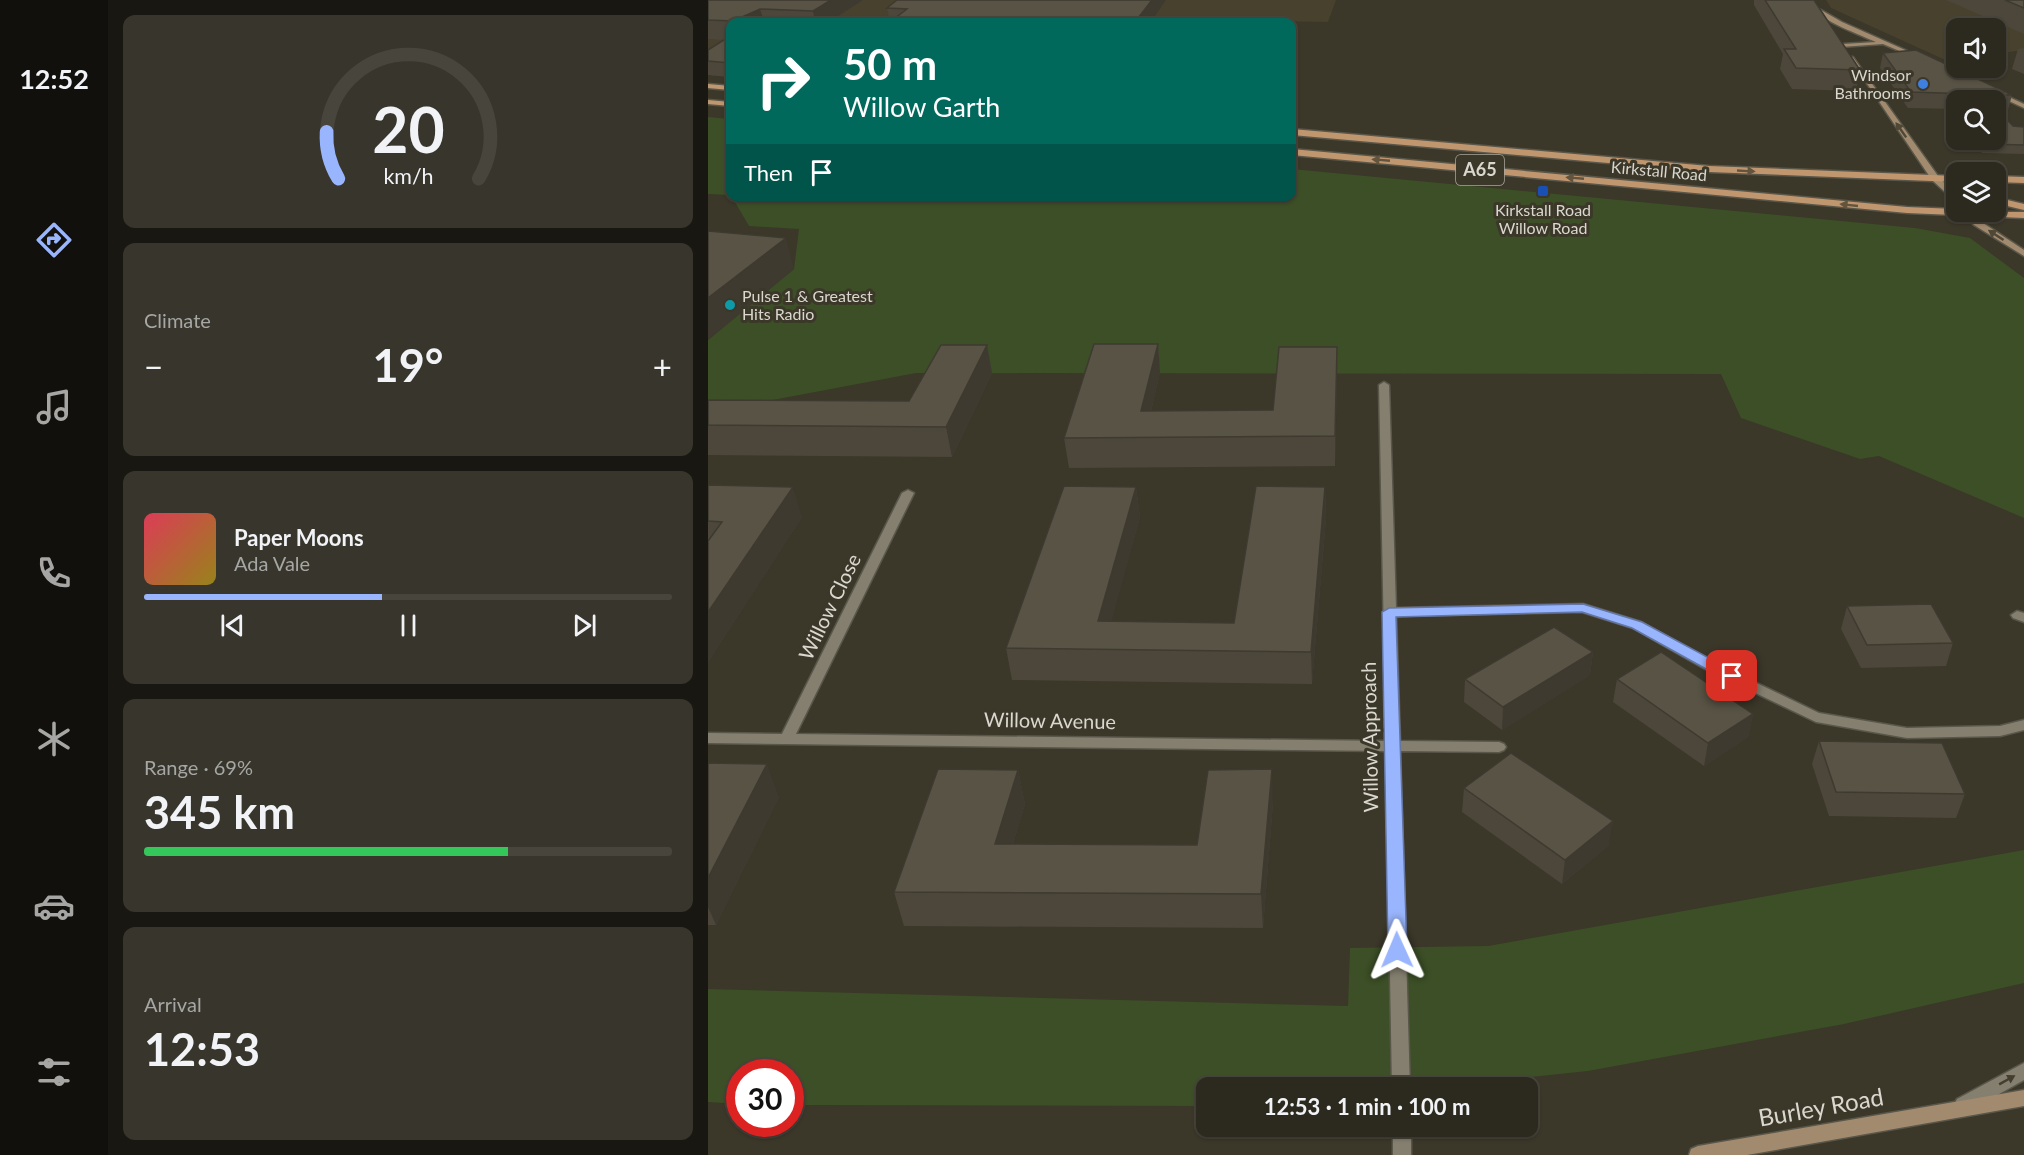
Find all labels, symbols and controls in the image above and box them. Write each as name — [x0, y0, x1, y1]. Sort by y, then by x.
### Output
map controls — [1946, 18, 2006, 222]
button: sound — [1946, 18, 2006, 78]
text: 50 m — [843, 39, 937, 89]
icon: right — [744, 42, 822, 120]
text: 12:52 — [19, 62, 89, 95]
place label: Windsor Bathrooms — [1835, 65, 1911, 102]
marker: Windsor Bathrooms — [1916, 77, 1930, 91]
text: Willow Garth — [843, 90, 1000, 123]
button: search — [1946, 90, 2006, 150]
text: 20 — [372, 91, 444, 166]
one-way arrow — [1895, 123, 1907, 139]
road number: A65 — [1456, 155, 1504, 185]
icon: arrive — [805, 156, 838, 189]
one-way arrow — [1371, 156, 1390, 165]
street label: Kirkstall Road — [1610, 157, 1708, 184]
text: Then — [744, 159, 793, 186]
button: layers — [1946, 162, 2006, 222]
text: km/h — [383, 163, 433, 189]
one-way arrow — [1736, 167, 1755, 176]
one-way arrow — [1565, 173, 1584, 183]
marker: Kirkstall Road Willow Road — [1536, 184, 1550, 198]
place label: Kirkstall Road Willow Road — [1495, 200, 1591, 237]
one-way arrow — [1839, 200, 1858, 210]
icon: directions — [33, 219, 75, 261]
one-way arrow — [1988, 230, 2004, 241]
place label: Pulse 1 & Greatest Hits Radio — [742, 286, 873, 323]
marker: Pulse 1 & Greatest Hits Radio — [723, 298, 737, 312]
text: Climate — [144, 308, 211, 332]
text: 19° — [373, 338, 443, 392]
text: − — [144, 346, 163, 386]
text: + — [653, 346, 672, 386]
icon: music — [33, 386, 75, 428]
text: Paper Moons — [234, 524, 364, 551]
street label: Willow Close — [793, 550, 865, 664]
text: Ada Vale — [234, 551, 310, 575]
icon: phone — [33, 552, 75, 594]
icon: previous — [216, 609, 249, 642]
icon: pause — [392, 609, 425, 642]
icon: next — [568, 609, 601, 642]
pin — [1706, 650, 1757, 701]
icon: arrive — [1715, 659, 1748, 692]
street label: Willow Approach — [1356, 662, 1382, 813]
street label: Willow Avenue — [984, 707, 1116, 733]
icon: climate — [33, 718, 75, 760]
text: Range · 69% — [144, 755, 253, 779]
text: 345 km — [144, 785, 295, 839]
icon: car — [33, 885, 75, 927]
position arrow — [1365, 918, 1429, 982]
text: Arrival — [144, 992, 202, 1016]
text: 12:53 — [144, 1022, 260, 1076]
icon: filters — [33, 1051, 75, 1093]
speed limit sign: 30 — [726, 1059, 804, 1137]
one-way arrow — [1999, 1075, 2016, 1085]
street label: Burley Road — [1756, 1081, 1886, 1132]
text: 12:53 · 1 min · 100 m — [1264, 1093, 1470, 1120]

